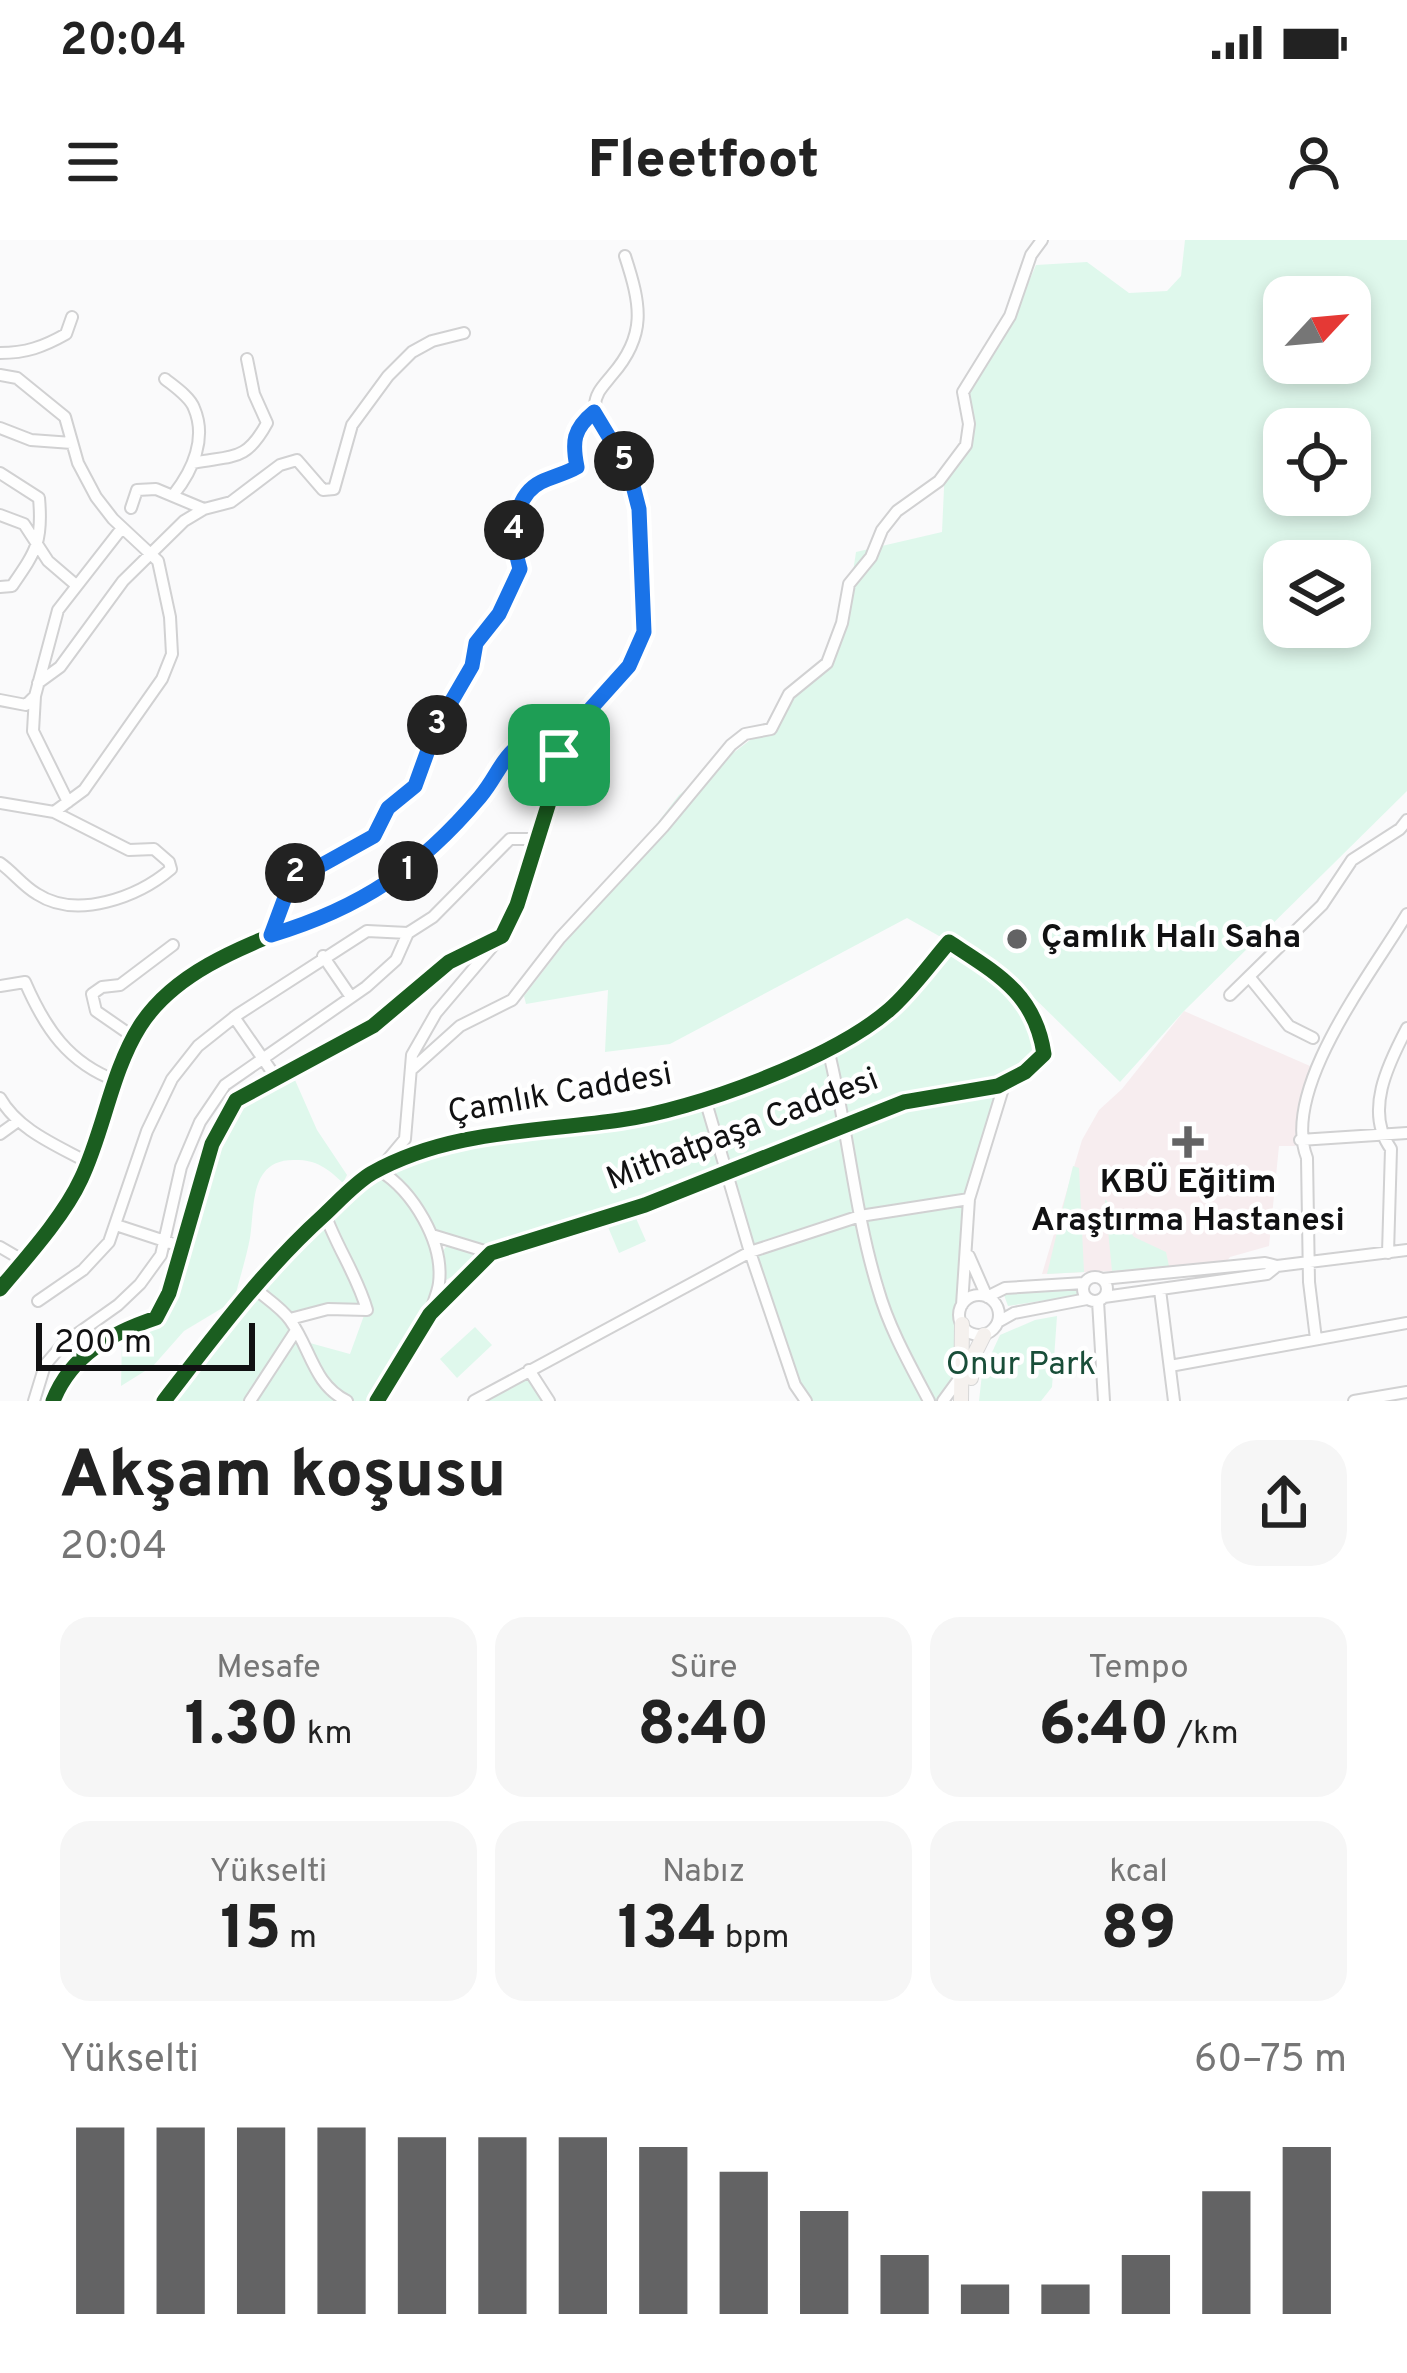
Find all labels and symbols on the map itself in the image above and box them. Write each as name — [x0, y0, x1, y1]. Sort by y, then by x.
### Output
north arrow — [1263, 276, 1371, 384]
pin: 5 — [594, 431, 654, 491]
pin: 4 — [484, 500, 544, 560]
pin: 3 — [407, 695, 467, 755]
pin — [508, 704, 610, 806]
pin: 1 — [378, 841, 438, 901]
pin: 2 — [265, 843, 325, 903]
place label: Çamlık Halı Saha — [1041, 918, 1301, 960]
marker: Çamlık Halı Saha — [1004, 926, 1030, 952]
street label: Çamlık Caddesi — [445, 1055, 675, 1135]
street label: Mithatpaşa Caddesi — [601, 1060, 885, 1202]
marker: KBÜ Eğitim Araştırma Hastanesi — [1172, 1126, 1204, 1158]
place label: KBÜ Eğitim Araştırma Hastanesi — [1031, 1162, 1345, 1243]
scale bar — [36, 1317, 255, 1370]
park label: Onur Park — [946, 1345, 1096, 1387]

